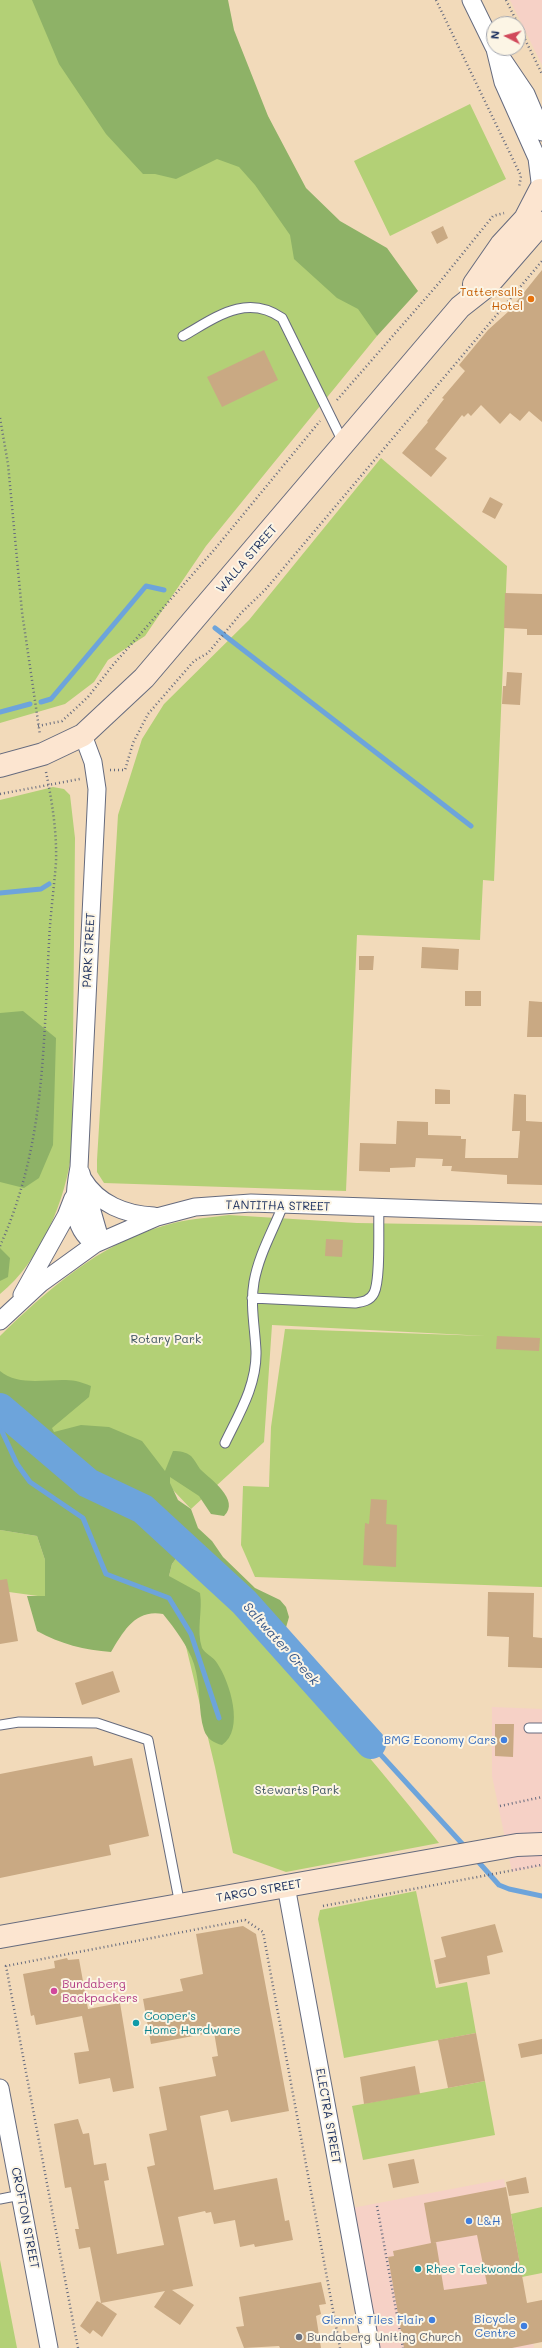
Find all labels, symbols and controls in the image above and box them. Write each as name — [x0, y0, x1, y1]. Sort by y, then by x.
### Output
north arrow — [486, 16, 526, 56]
text: N — [487, 30, 502, 40]
place label: Tattersalls Hotel — [460, 285, 523, 313]
marker: Tattersalls Hotel — [526, 294, 536, 304]
street label: WALLA STREET — [214, 522, 280, 596]
street label: PARK STREET — [80, 912, 98, 988]
street label: TANTITHA STREET — [226, 1198, 330, 1214]
park label: Rotary Park — [131, 1332, 201, 1346]
water label: Saltwater Creek — [240, 1599, 322, 1689]
place label: BMG Economy Cars — [384, 1733, 496, 1747]
marker: BMG Economy Cars — [499, 1735, 509, 1745]
park label: Stewarts Park — [255, 1783, 339, 1797]
street label: TARGO STREET — [215, 1876, 303, 1906]
place label: Bundaberg Backpackers — [62, 1977, 138, 2005]
marker: Bundaberg Backpackers — [49, 1986, 59, 1996]
place label: Cooper's Home Hardware — [144, 2009, 240, 2037]
marker: Cooper's Home Hardware — [131, 2018, 141, 2028]
street label: ELECTRA STREET — [313, 2067, 343, 2165]
street label: CROFTON STREET — [8, 2166, 42, 2270]
place label: L&H — [477, 2214, 501, 2228]
marker: L&H — [464, 2216, 474, 2226]
place label: Rhee Taekwondo — [426, 2262, 525, 2276]
marker: Rhee Taekwondo — [413, 2264, 423, 2274]
place label: Bicycle Centre — [474, 2312, 516, 2340]
place label: Glenn's Tiles Flair — [322, 2313, 424, 2327]
marker: Glenn's Tiles Flair — [427, 2315, 437, 2325]
marker: Bicycle Centre — [519, 2321, 529, 2331]
place label: Bundaberg Uniting Church — [307, 2330, 461, 2344]
marker: Bundaberg Uniting Church — [294, 2332, 304, 2342]

